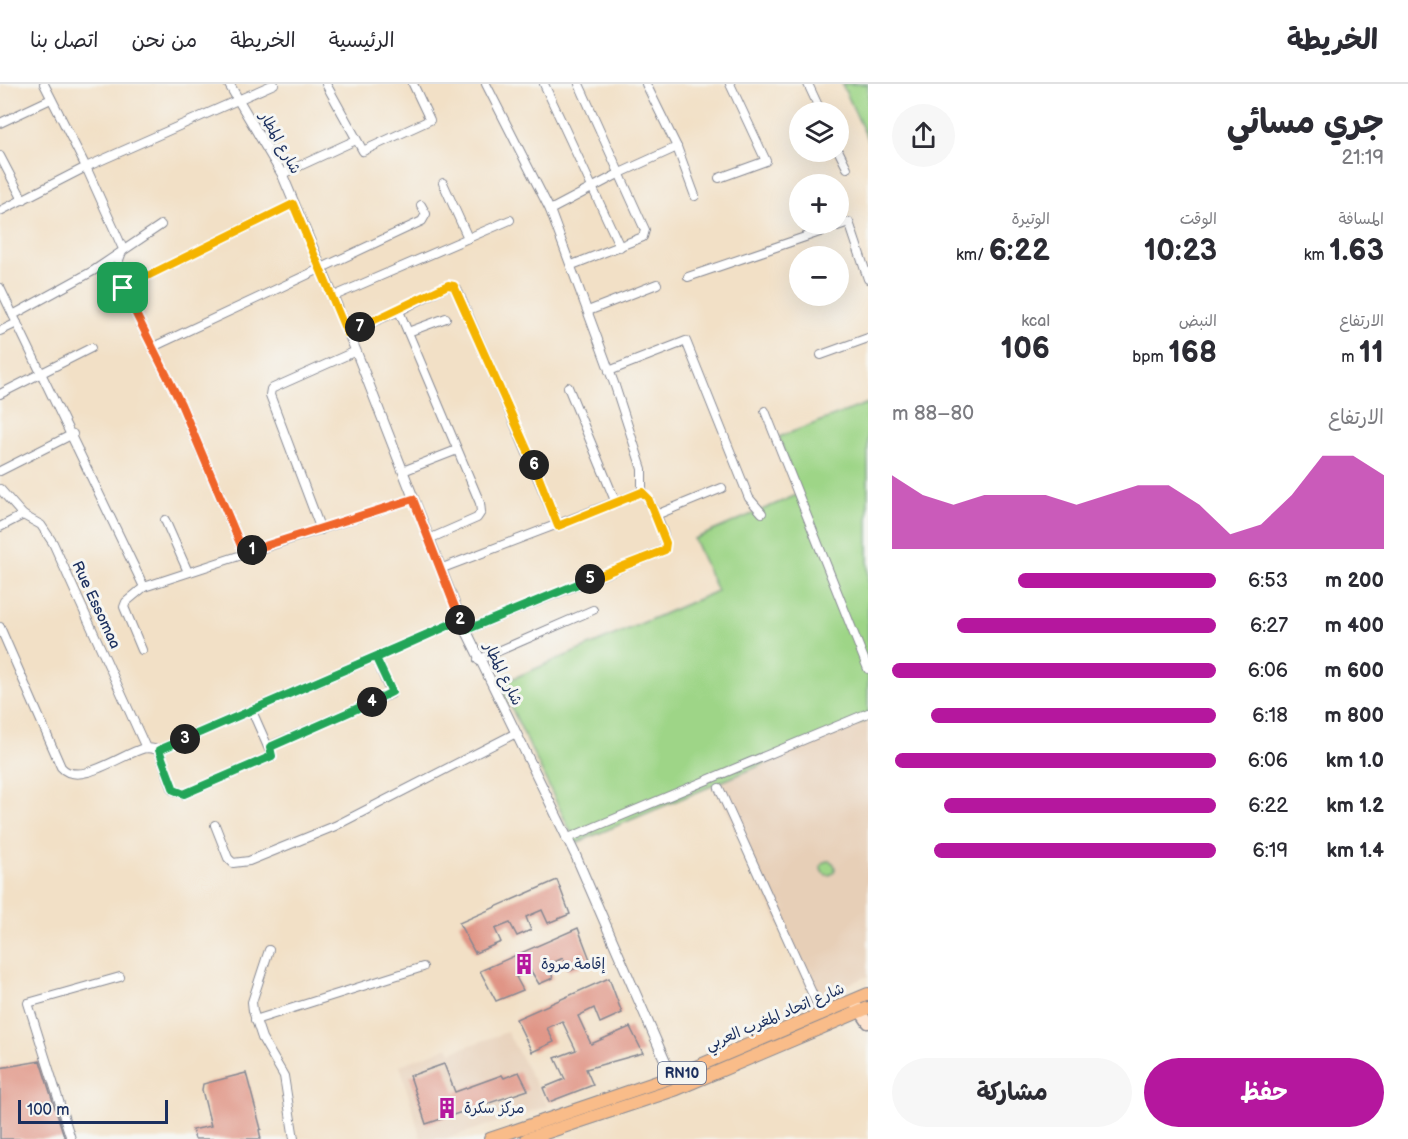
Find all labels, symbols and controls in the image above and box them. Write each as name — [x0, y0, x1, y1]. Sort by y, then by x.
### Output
text: الخريطة — [1287, 24, 1378, 57]
text: اتصل بنا — [30, 28, 98, 53]
text: من نحن — [131, 28, 197, 53]
text: الخريطة — [230, 28, 296, 53]
text: الرئيسية — [329, 28, 395, 53]
map controls — [789, 102, 849, 306]
button: layers — [789, 102, 849, 162]
text: جري مسائي — [1227, 103, 1384, 143]
button: share — [892, 104, 955, 167]
street label: شارع المطار — [255, 108, 305, 177]
text: 21:19 — [1341, 146, 1384, 170]
button: + — [789, 174, 849, 234]
text: الوتيرة — [1011, 210, 1050, 229]
text: الوقت — [1180, 210, 1217, 229]
text: المسافة — [1338, 210, 1384, 229]
text: 6:22 — [989, 233, 1050, 269]
text: 10:23 — [1144, 233, 1217, 269]
text: 1.63 — [1329, 233, 1384, 269]
button: − — [789, 246, 849, 306]
text: /km — [956, 246, 989, 265]
text: km — [1304, 246, 1329, 265]
pin — [97, 262, 148, 313]
icon: arrive — [106, 271, 139, 304]
pin: 7 — [345, 312, 375, 342]
text: kcal — [1021, 312, 1050, 331]
text: النبض — [1179, 312, 1217, 331]
text: الارتفاع — [1339, 312, 1384, 331]
text: 7 — [356, 317, 364, 336]
text: 106 — [1001, 331, 1050, 367]
text: 168 — [1168, 335, 1217, 371]
text: 11 — [1359, 335, 1384, 371]
text: bpm — [1132, 348, 1168, 367]
text: m — [1341, 348, 1359, 367]
text: 80–88 m — [892, 402, 974, 426]
text: الارتفاع — [1328, 406, 1384, 430]
pin: 6 — [519, 450, 549, 480]
text: 6 — [529, 455, 539, 474]
pin: 1 — [237, 535, 267, 565]
text: 1 — [249, 540, 255, 559]
street label: Rue Essomaa — [67, 558, 125, 652]
pin: 5 — [575, 564, 605, 594]
text: 5 — [585, 569, 595, 588]
text: 6:53 — [1248, 569, 1288, 593]
text: 200 m — [1325, 569, 1384, 593]
pin: 2 — [445, 605, 475, 635]
text: 2 — [455, 610, 465, 629]
text: 6:27 — [1250, 614, 1288, 638]
text: 400 m — [1325, 614, 1384, 638]
street label: شارع المطار — [479, 638, 526, 709]
text: 6:06 — [1248, 659, 1288, 683]
text: 600 m — [1324, 659, 1384, 683]
pin: 4 — [357, 687, 387, 717]
text: 4 — [367, 692, 377, 711]
text: 6:18 — [1252, 704, 1288, 728]
text: 800 m — [1325, 704, 1384, 728]
pin: 3 — [170, 724, 200, 754]
text: 3 — [180, 729, 190, 748]
text: 6:06 — [1248, 749, 1288, 773]
text: 1.0 km — [1326, 749, 1384, 773]
text: 6:22 — [1248, 794, 1288, 818]
text: 1.2 km — [1326, 794, 1384, 818]
text: 6:19 — [1252, 839, 1288, 863]
text: 1.4 km — [1326, 839, 1384, 863]
building icon: إقامة مروة — [512, 952, 536, 976]
place label: إقامة مروة — [541, 955, 606, 974]
street label: شارع اتحاد المغرب العربي — [702, 979, 849, 1058]
button: مشاركة — [892, 1058, 1132, 1127]
button: حفظ — [1144, 1058, 1384, 1127]
road number: RN10 — [658, 1062, 706, 1084]
building icon: مركز سكرة — [435, 1096, 459, 1120]
scale bar — [18, 1097, 168, 1124]
place label: مركز سكرة — [464, 1099, 525, 1118]
text: 100 m — [27, 1101, 70, 1120]

